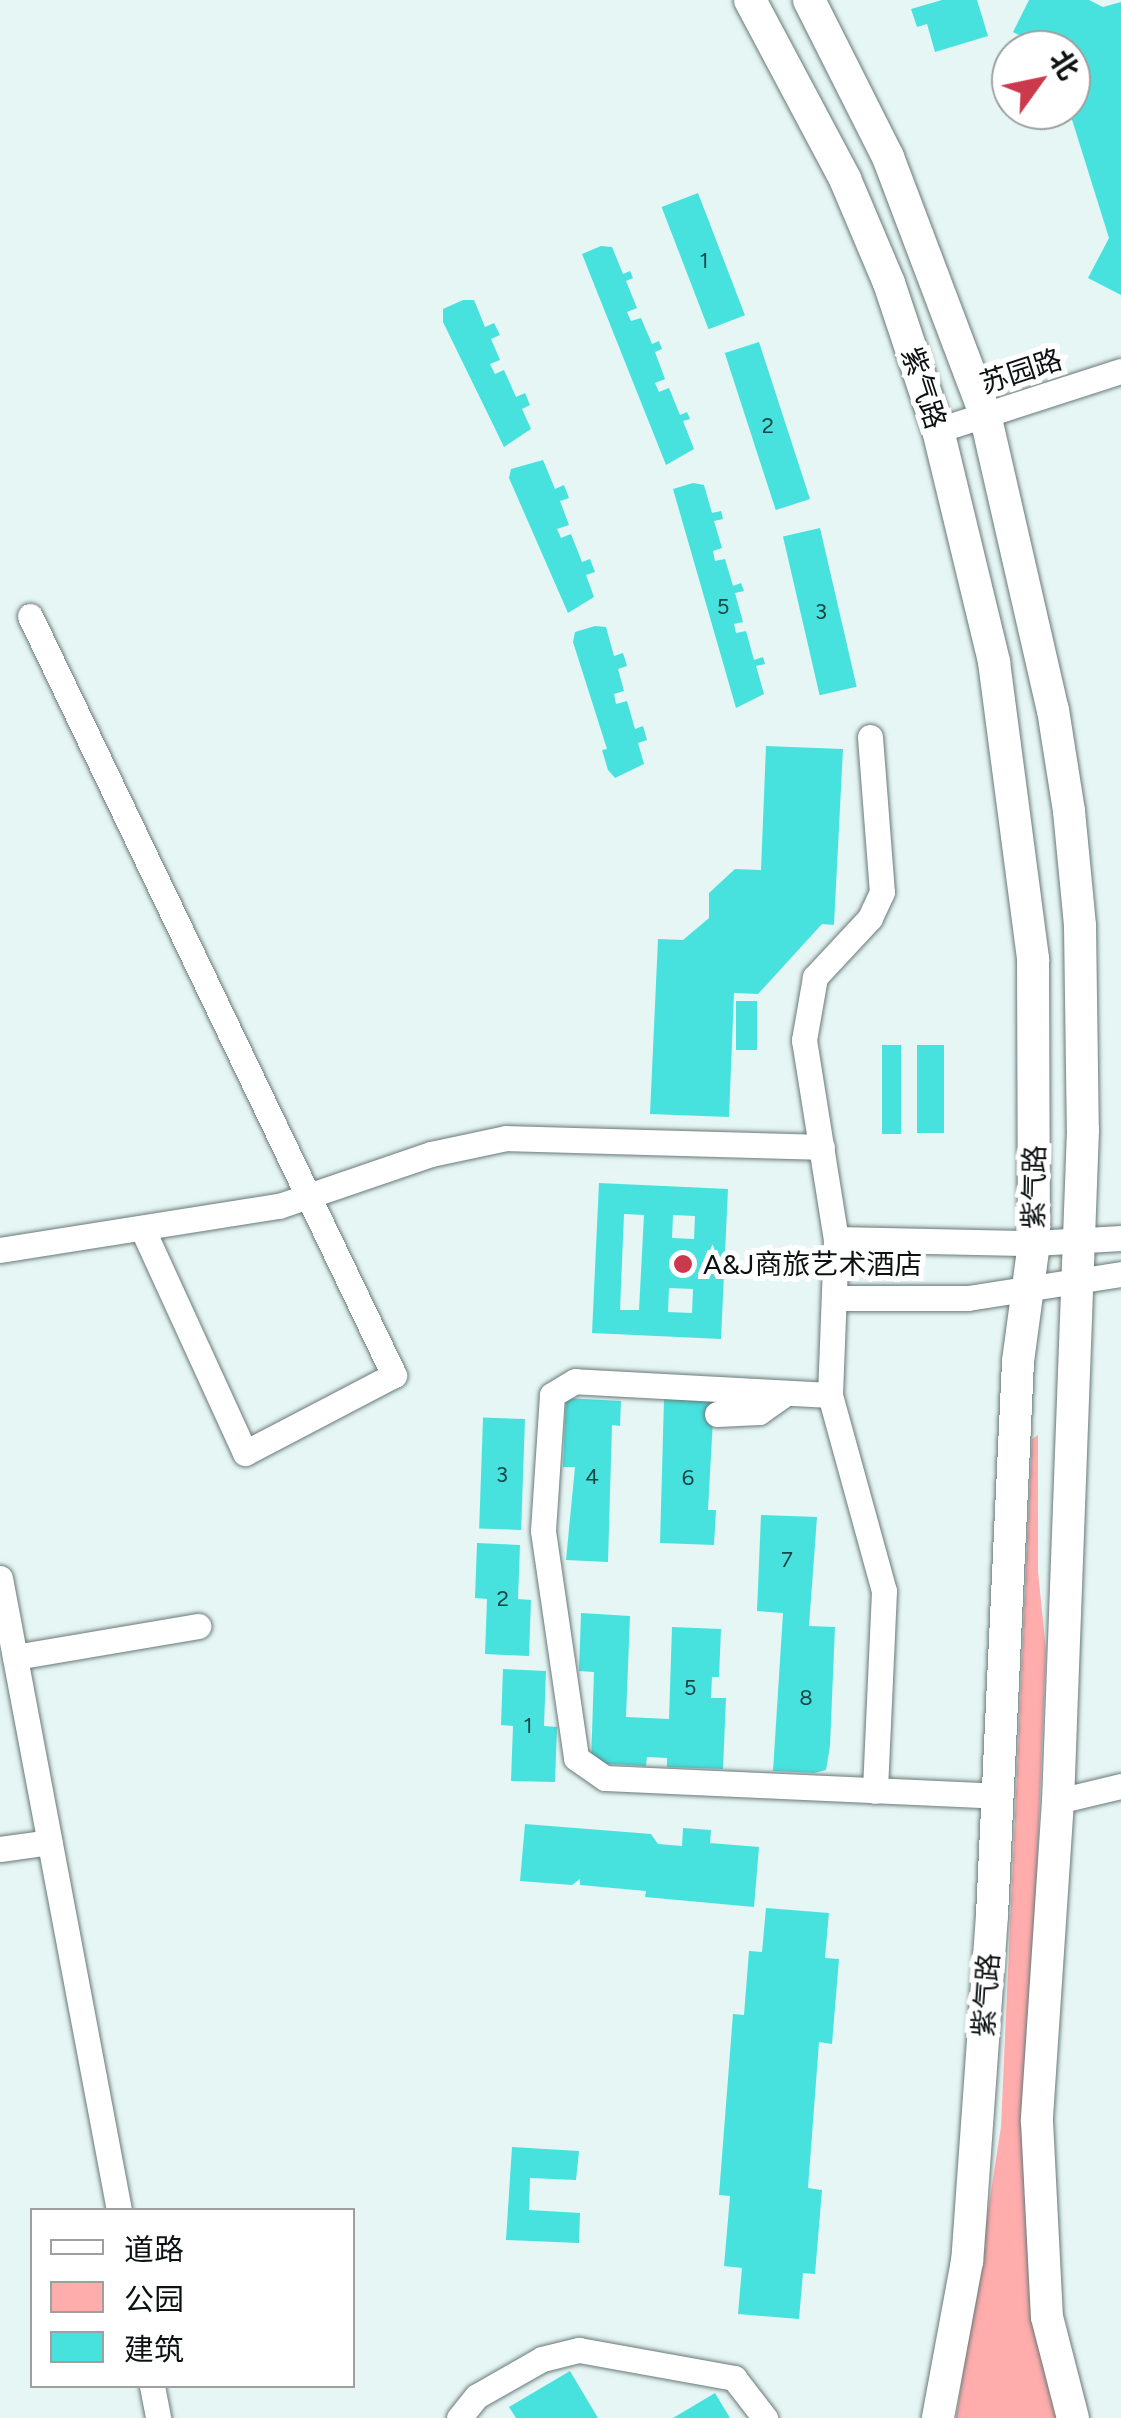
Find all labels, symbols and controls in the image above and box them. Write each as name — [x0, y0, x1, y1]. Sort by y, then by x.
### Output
north arrow — [991, 30, 1091, 130]
text: 北 — [1043, 44, 1086, 86]
house number: 1 — [699, 248, 709, 274]
street label: 苏园路 — [976, 342, 1066, 400]
street label: 紫气路 — [895, 343, 953, 433]
house number: 2 — [762, 413, 774, 439]
house number: 5 — [717, 594, 729, 620]
house number: 3 — [815, 599, 827, 625]
street label: 紫气路 — [1016, 1145, 1052, 1229]
place label: A&J商旅艺术酒店 — [703, 1247, 922, 1281]
marker: A&J商旅艺术酒店 — [672, 1253, 694, 1275]
house number: 3 — [496, 1462, 508, 1488]
house number: 4 — [585, 1464, 599, 1490]
house number: 6 — [682, 1465, 694, 1491]
house number: 7 — [781, 1547, 793, 1573]
house number: 2 — [497, 1586, 509, 1612]
house number: 5 — [684, 1675, 696, 1701]
house number: 8 — [799, 1685, 813, 1711]
house number: 1 — [523, 1713, 533, 1739]
street label: 紫气路 — [966, 1952, 1006, 2038]
legend — [30, 2208, 355, 2388]
text: 道路 — [124, 2231, 184, 2268]
text: 公园 — [124, 2281, 184, 2318]
text: 建筑 — [124, 2331, 184, 2368]

